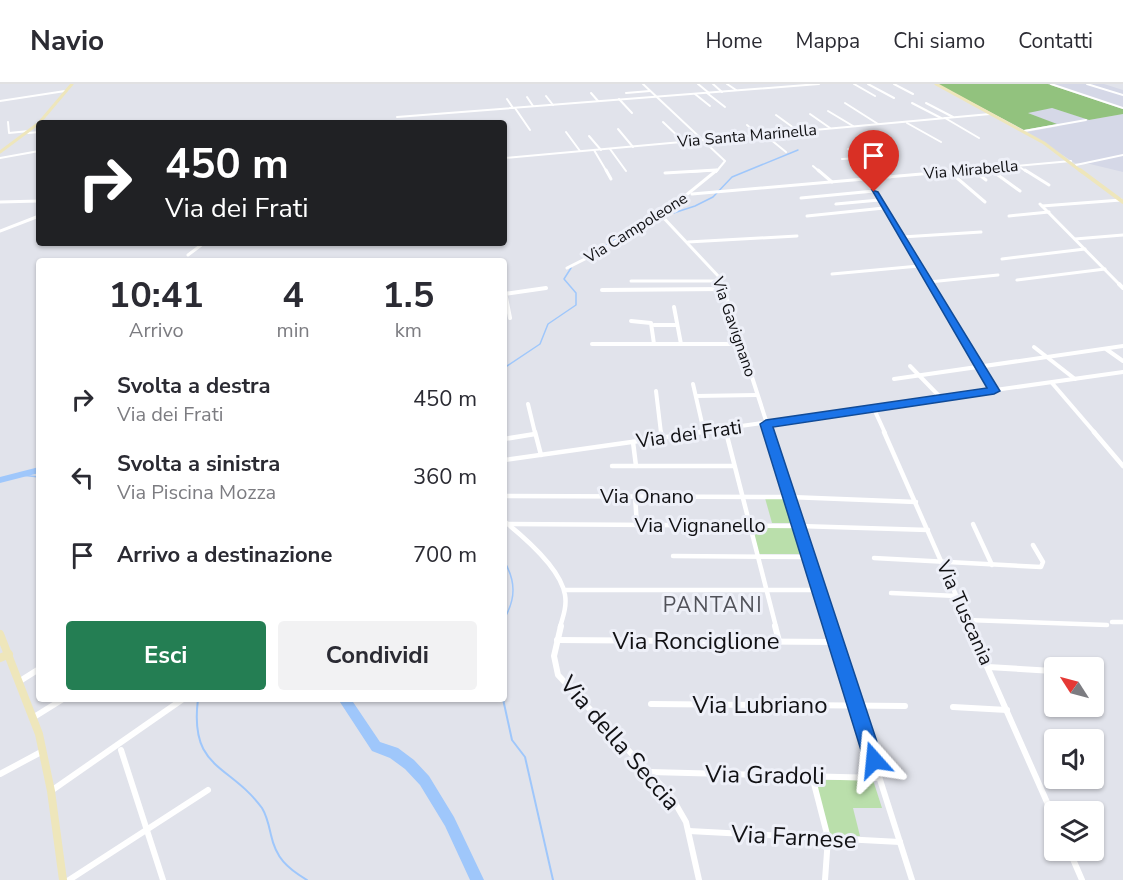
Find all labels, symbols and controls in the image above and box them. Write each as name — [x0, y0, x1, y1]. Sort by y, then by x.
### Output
text: Navio — [30, 22, 104, 60]
text: Home — [706, 27, 762, 55]
text: Mappa — [795, 27, 860, 55]
text: Chi siamo — [893, 27, 985, 55]
text: Contatti — [1018, 27, 1093, 55]
street label: Via Santa Marinella — [675, 119, 818, 153]
pin — [848, 130, 899, 192]
text: 450 m — [165, 136, 289, 193]
icon: arrive — [857, 139, 890, 172]
icon: right — [66, 144, 144, 222]
street label: Via Mirabella — [922, 155, 1019, 185]
street label: Via Campoleone — [579, 187, 692, 269]
text: Via dei Frati — [165, 190, 309, 227]
text: 10:41 — [109, 271, 204, 320]
text: 4 — [282, 271, 304, 320]
text: 1.5 — [382, 271, 434, 320]
street label: Via Gavignano — [706, 273, 761, 380]
text: Arrivo — [129, 317, 184, 344]
text: min — [277, 317, 310, 344]
text: km — [395, 317, 422, 344]
text: Svolta a destra — [117, 371, 271, 401]
icon: right — [66, 383, 99, 416]
text: 450 m — [413, 384, 477, 414]
text: Via dei Frati — [117, 401, 223, 428]
street label: Via dei Frati — [633, 413, 744, 455]
text: Svolta a sinistra — [117, 449, 280, 479]
icon: left — [66, 461, 99, 494]
text: 360 m — [413, 462, 477, 492]
text: Via Piscina Mozza — [117, 479, 276, 506]
street label: Via Onano — [599, 483, 694, 510]
street label: Via Vignanello — [633, 512, 766, 539]
icon: arrive — [66, 539, 99, 572]
text: Arrivo a destinazione — [117, 540, 332, 570]
text: 700 m — [413, 540, 477, 570]
street label: Via Tuscania — [929, 555, 1000, 670]
district label: PANTANI — [663, 591, 763, 619]
button: Esci — [66, 621, 266, 690]
button: Condividi — [278, 621, 477, 690]
street label: Via Ronciglione — [612, 625, 779, 657]
north arrow — [1044, 657, 1104, 717]
map controls — [1044, 657, 1104, 861]
street label: Via della Seccia — [552, 668, 687, 817]
street label: Via Lubriano — [691, 689, 828, 721]
position arrow — [842, 728, 906, 792]
button: sound — [1044, 729, 1104, 789]
street label: Via Gradoli — [704, 758, 825, 792]
button: layers — [1044, 801, 1104, 861]
street label: Via Farnese — [729, 818, 858, 856]

